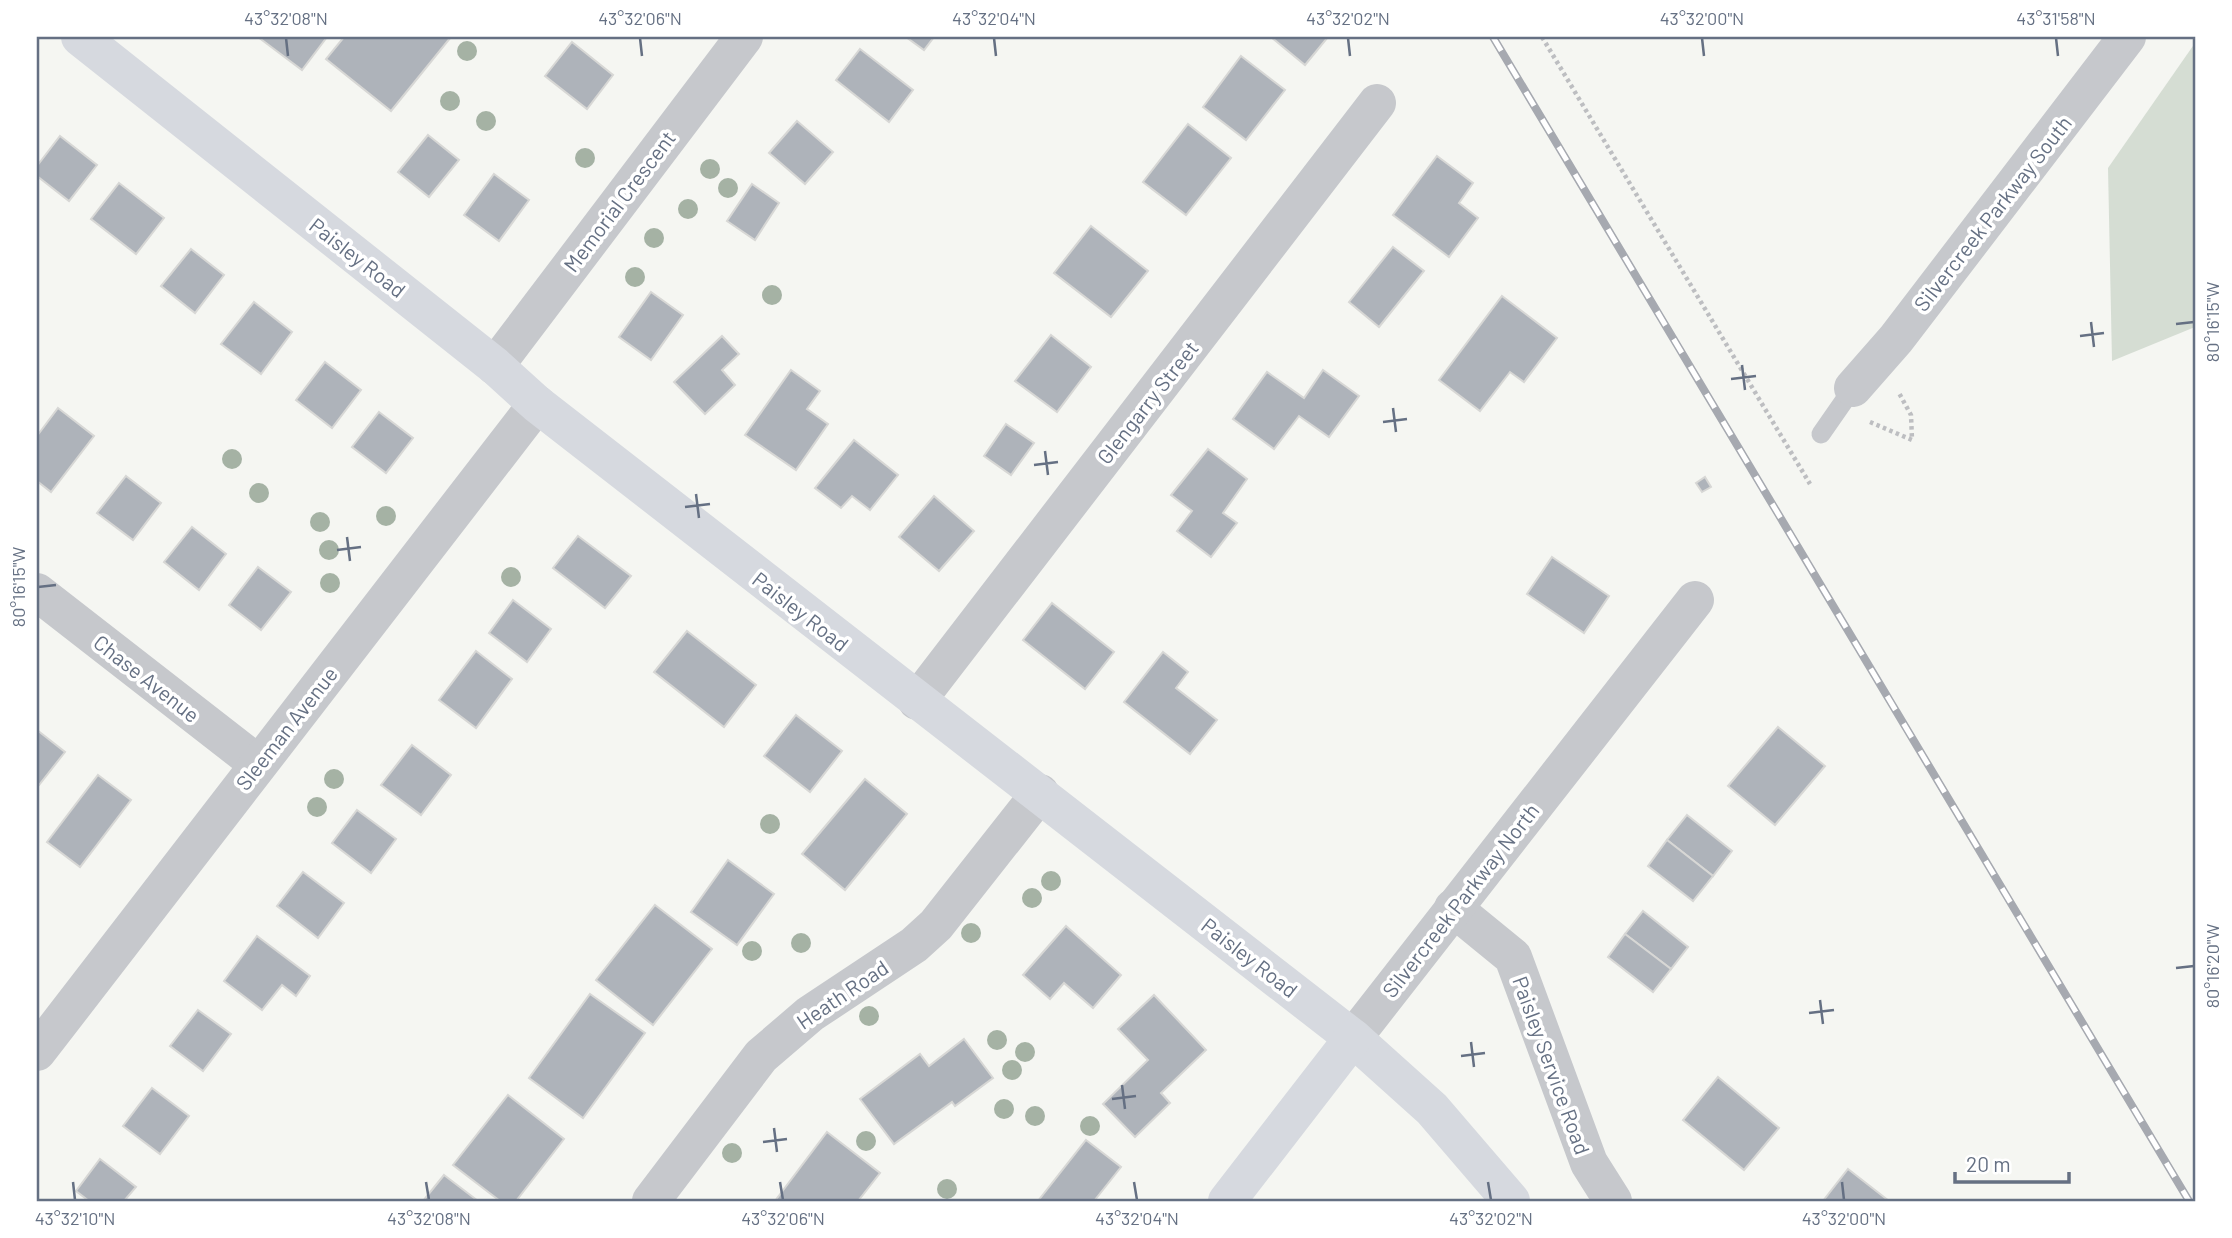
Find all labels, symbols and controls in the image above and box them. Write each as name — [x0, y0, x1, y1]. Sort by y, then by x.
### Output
text: 43°32'08"N — [244, 7, 328, 29]
text: 43°32'06"N — [598, 7, 682, 29]
text: 43°32'04"N — [952, 7, 1036, 29]
text: 43°32'02"N — [1306, 7, 1390, 29]
text: 43°32'00"N — [1660, 7, 1744, 29]
text: 43°31'58"N — [2016, 7, 2096, 29]
street label: Silvercreek Parkway South — [1908, 110, 2076, 316]
street label: Memorial Crescent — [558, 126, 680, 276]
street label: Paisley Road — [305, 212, 411, 302]
text: 80°16'15"W — [2201, 282, 2223, 362]
street label: Glengarry Street — [1091, 335, 1203, 469]
text: 80°16'15"W — [7, 547, 29, 627]
street label: Paisley Road — [748, 566, 854, 656]
street label: Chase Avenue — [89, 629, 205, 727]
street label: Sleeman Avenue — [230, 661, 342, 795]
street label: Silvercreek Parkway North — [1376, 798, 1544, 1002]
street label: Paisley Road — [1197, 912, 1303, 1002]
text: 80°16'20"W — [2201, 923, 2223, 1008]
street label: Heath Road — [791, 954, 893, 1034]
street label: Paisley Service Road — [1508, 972, 1596, 1158]
scale bar — [1955, 1140, 2069, 1184]
text: 20 m — [1966, 1151, 2011, 1176]
text: 43°32'10"N — [35, 1207, 115, 1229]
text: 43°32'08"N — [387, 1207, 471, 1229]
text: 43°32'06"N — [741, 1207, 825, 1229]
text: 43°32'04"N — [1095, 1207, 1179, 1229]
text: 43°32'02"N — [1449, 1207, 1533, 1229]
text: 43°32'00"N — [1802, 1207, 1886, 1229]

